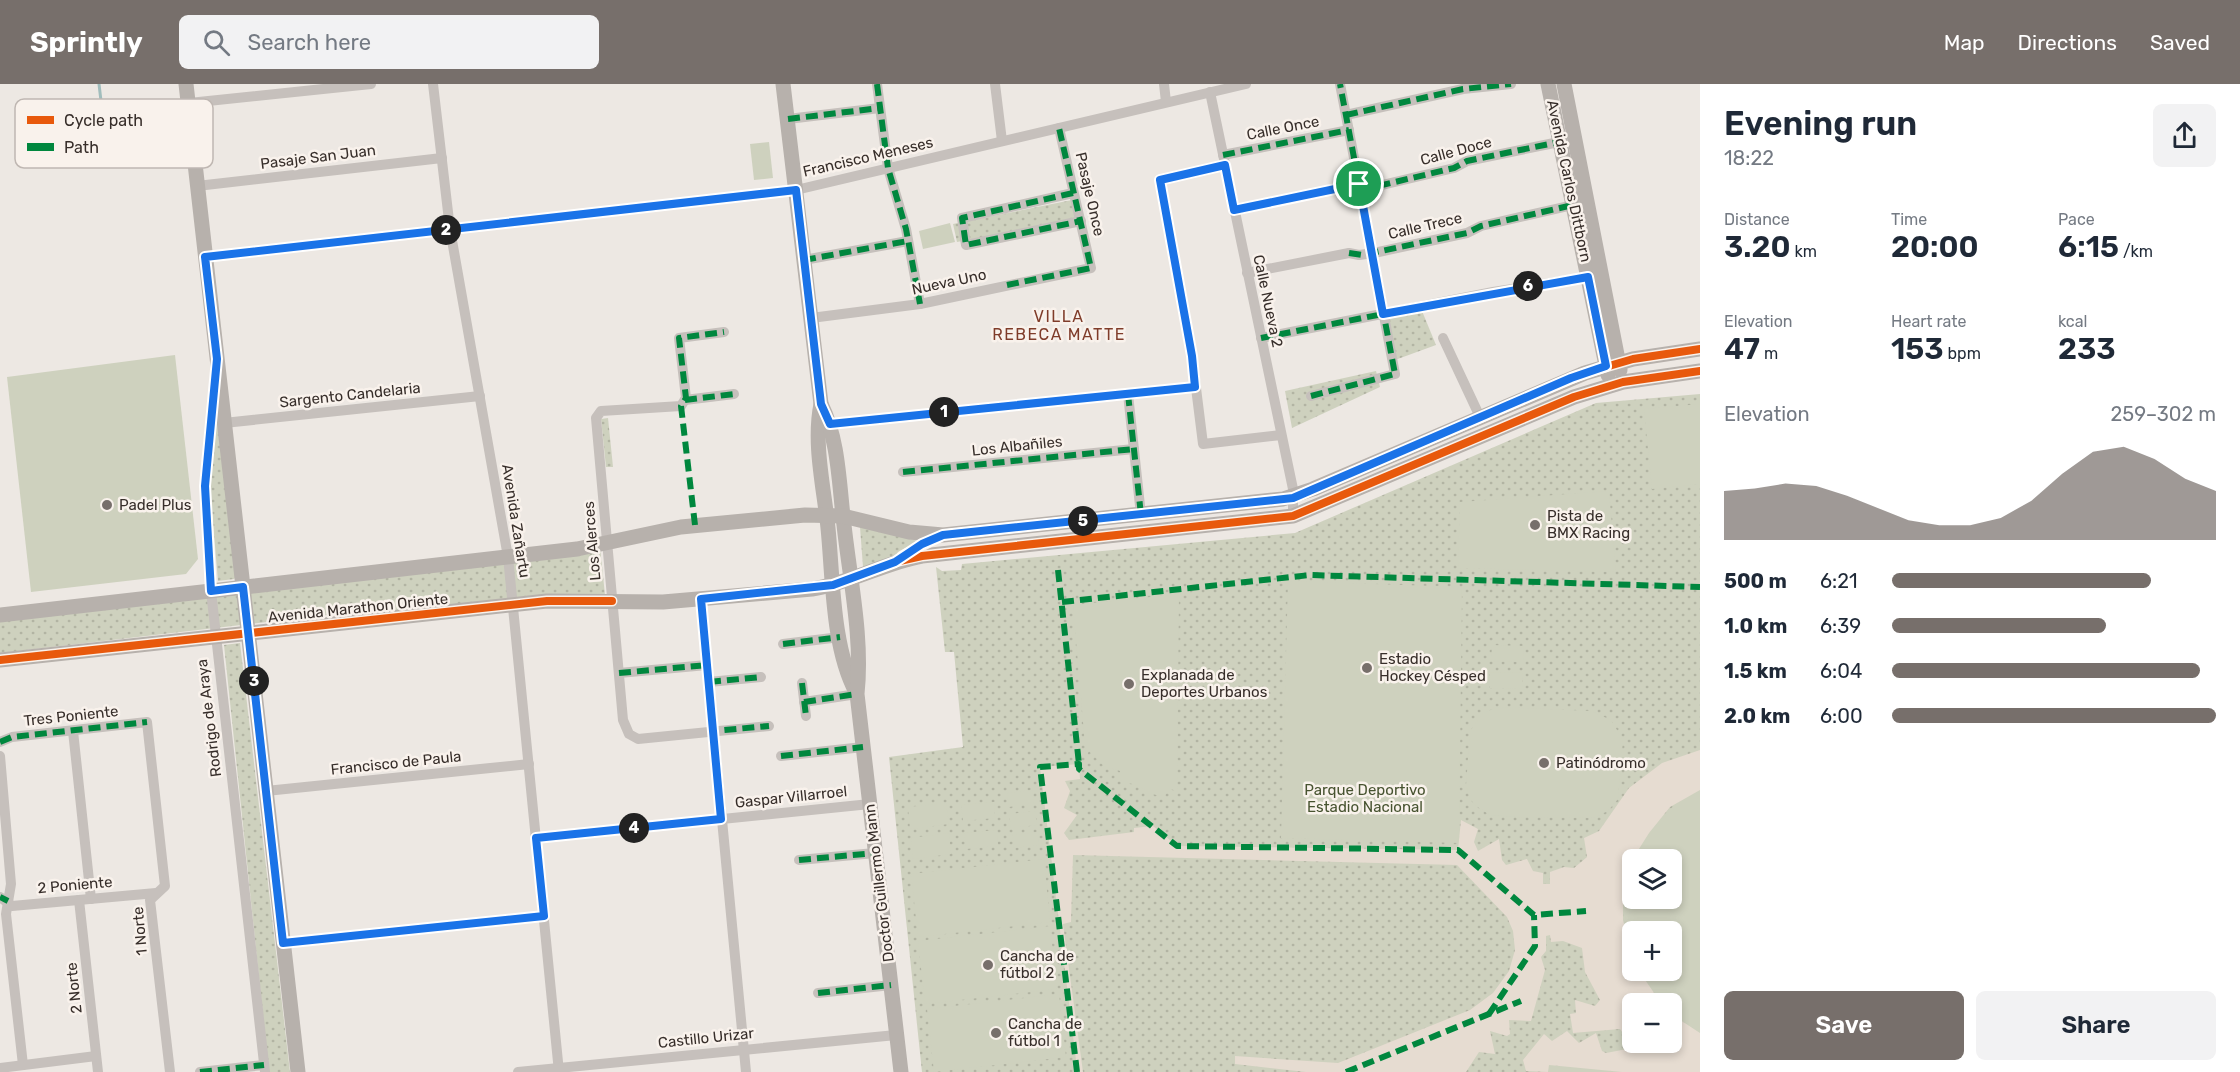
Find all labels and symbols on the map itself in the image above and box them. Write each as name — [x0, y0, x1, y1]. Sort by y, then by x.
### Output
street label: Avenida Carlos Dittborn — [1543, 98, 1595, 264]
legend — [15, 99, 213, 168]
text: Cycle path — [64, 111, 143, 130]
street label: Calle Once — [1245, 112, 1321, 144]
street label: Francisco Meneses — [801, 133, 935, 181]
street label: Calle Doce — [1418, 133, 1494, 169]
text: Path — [64, 138, 99, 157]
street label: Pasaje San Juan — [259, 141, 377, 173]
street label: Pasaje Once — [1072, 150, 1108, 238]
pin — [1333, 158, 1384, 209]
street label: Calle Trece — [1386, 209, 1464, 243]
pin: 2 — [431, 215, 461, 245]
street label: Calle Nueva 2 — [1249, 253, 1287, 349]
street label: Nueva Uno — [910, 265, 988, 299]
pin: 6 — [1513, 271, 1543, 301]
district label: VILLA REBECA MATTE — [992, 307, 1126, 344]
street label: Sargento Candelaria — [279, 379, 421, 411]
pin: 1 — [929, 397, 959, 427]
street label: Los Albañiles — [971, 432, 1064, 460]
street label: Avenida Zañartu — [498, 463, 534, 579]
place label: Padel Plus — [119, 496, 192, 514]
marker: Padel Plus — [100, 498, 114, 512]
street label: Los Alerces — [580, 500, 604, 582]
pin: 5 — [1068, 506, 1098, 536]
place label: Pista de BMX Racing — [1547, 507, 1630, 542]
marker: Pista de BMX Racing — [1528, 518, 1542, 532]
street label: Avenida Marathon Oriente — [267, 590, 449, 626]
place label: Estadio Hockey Césped — [1379, 650, 1486, 685]
street label: Rodrigo de Araya — [193, 658, 225, 778]
marker: Estadio Hockey Césped — [1360, 661, 1374, 675]
pin: 3 — [239, 666, 269, 696]
place label: Explanada de Deportes Urbanos — [1141, 666, 1268, 701]
marker: Explanada de Deportes Urbanos — [1122, 677, 1136, 691]
street label: Tres Poniente — [23, 702, 119, 730]
street label: Francisco de Paula — [330, 747, 462, 779]
place label: Patinódromo — [1556, 754, 1646, 772]
marker: Patinódromo — [1537, 756, 1551, 770]
park label: Parque Deportivo Estadio Nacional — [1304, 781, 1426, 816]
street label: Gaspar Villarroel — [734, 782, 848, 812]
street label: Doctor Guillermo Mann — [860, 803, 898, 963]
pin: 4 — [619, 813, 649, 843]
street label: 2 Poniente — [37, 873, 113, 897]
street label: 1 Norte — [129, 906, 151, 956]
place label: Cancha de fútbol 2 — [1000, 947, 1074, 982]
marker: Cancha de fútbol 2 — [981, 958, 995, 972]
street label: 2 Norte — [62, 961, 86, 1015]
place label: Cancha de fútbol 1 — [1008, 1015, 1082, 1050]
street label: Castillo Urizar — [657, 1024, 755, 1052]
marker: Cancha de fútbol 1 — [989, 1026, 1003, 1040]

